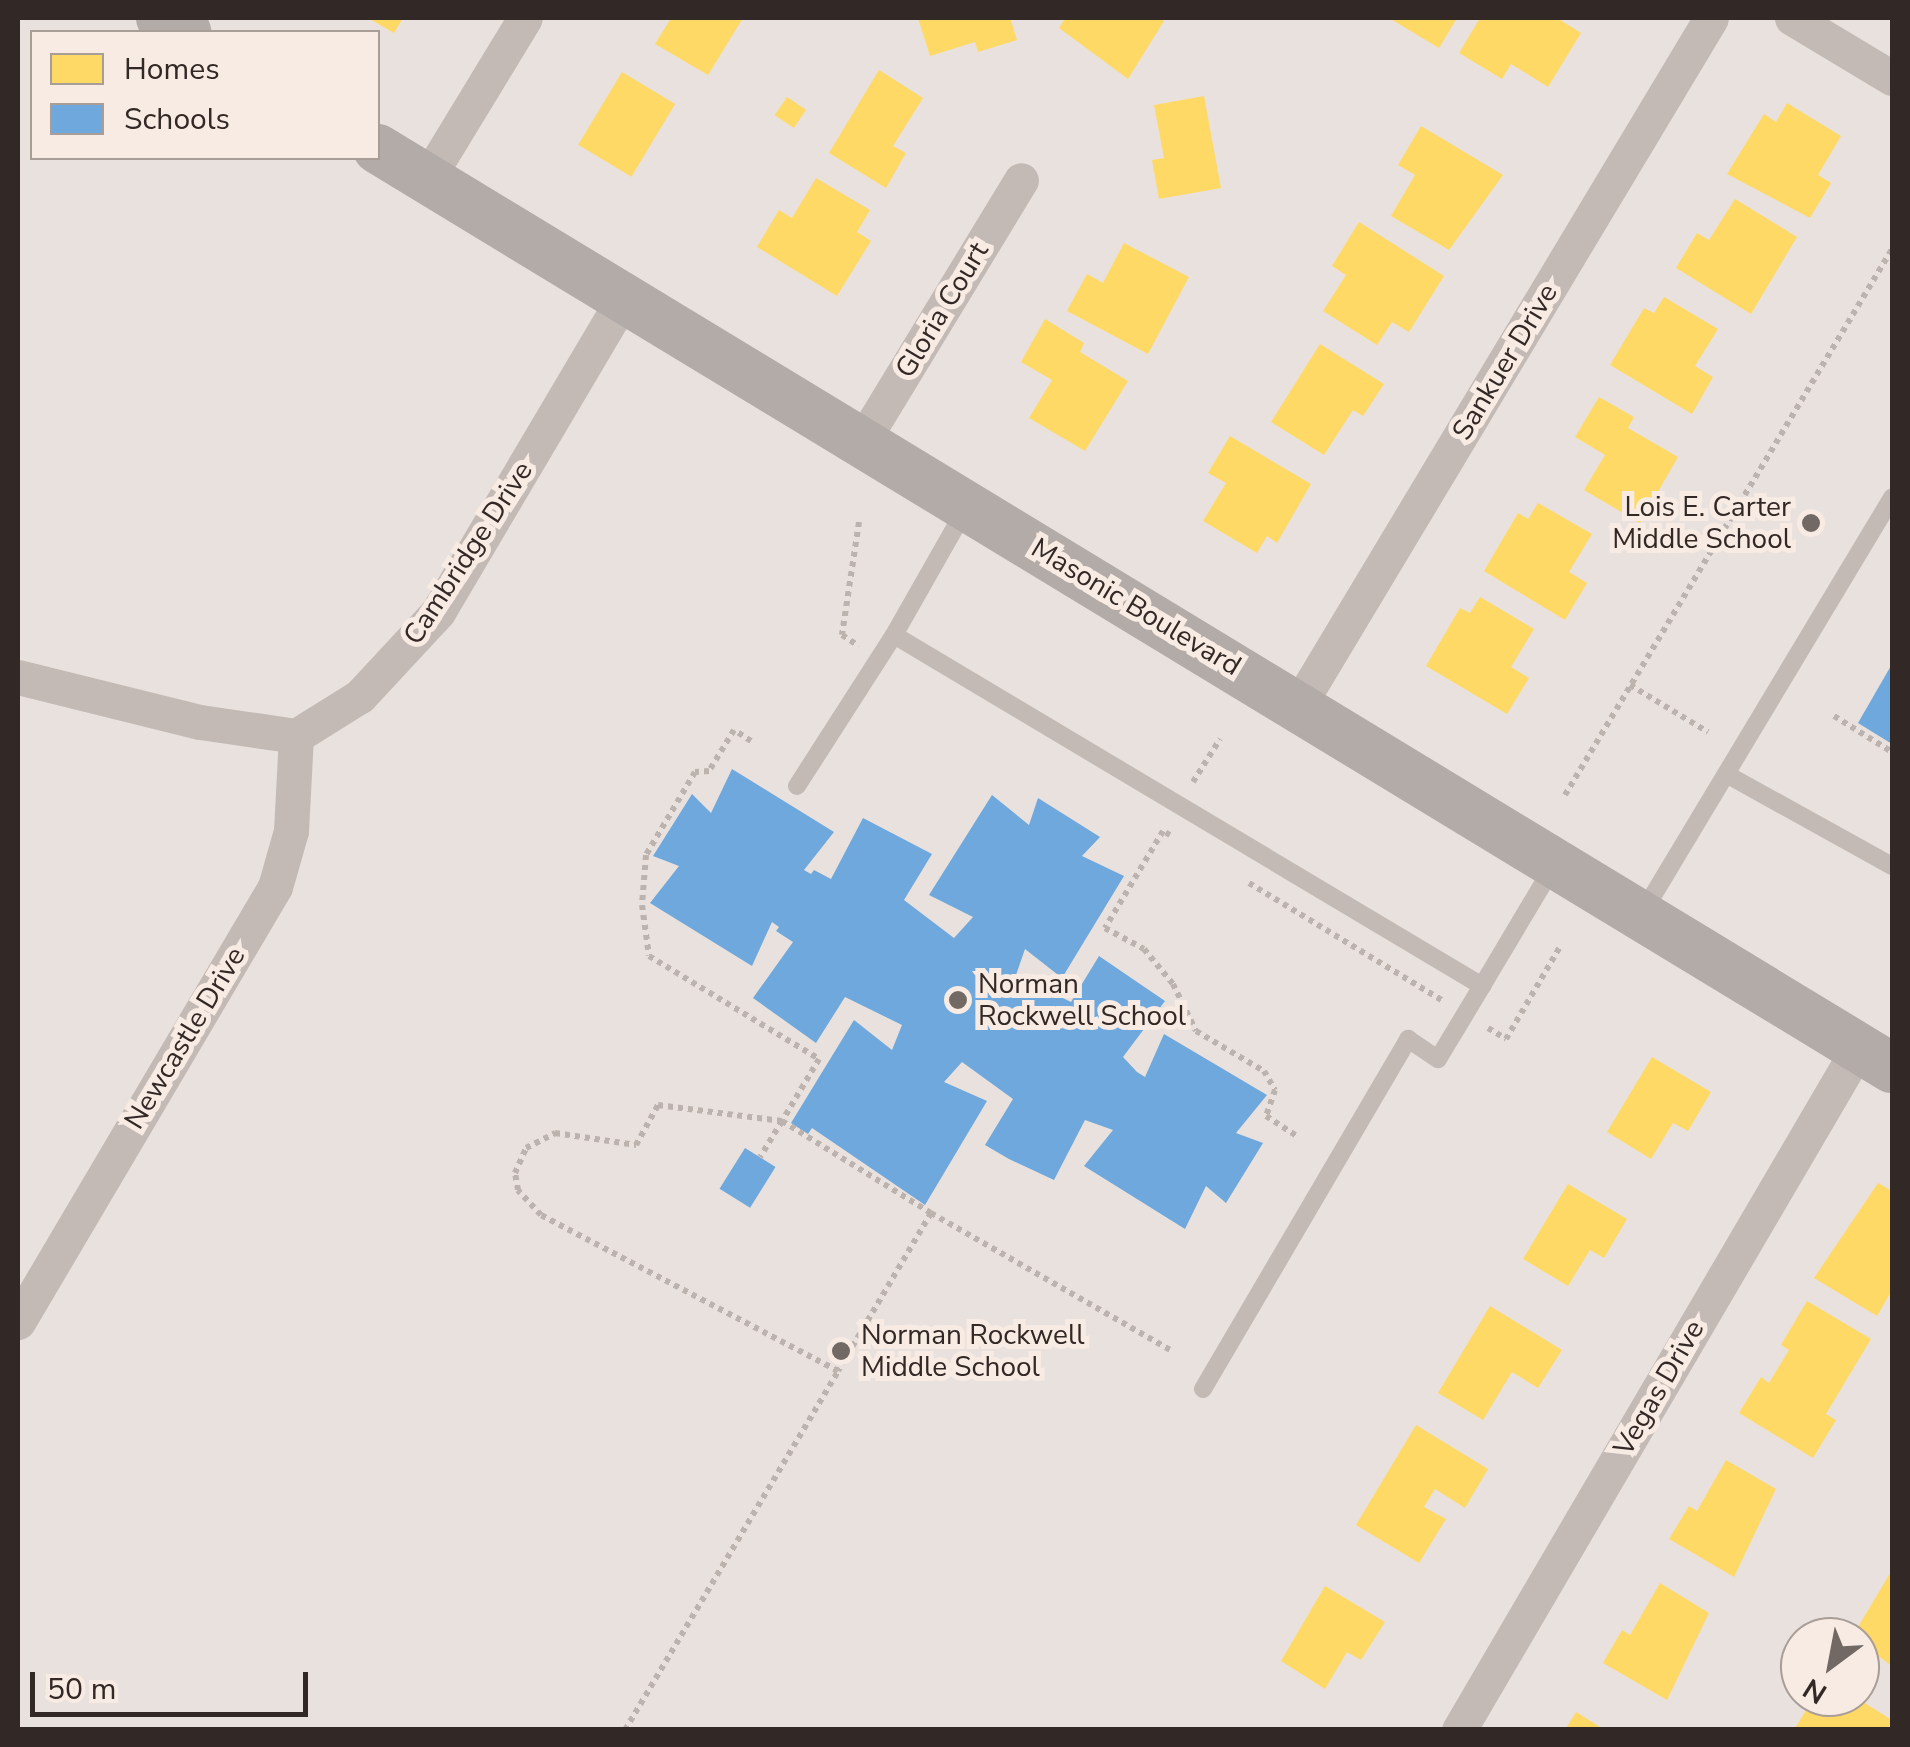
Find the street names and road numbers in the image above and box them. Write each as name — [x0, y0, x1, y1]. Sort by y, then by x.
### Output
street label: Gloria Court — [888, 236, 996, 384]
street label: Sankuer Drive — [1445, 278, 1565, 446]
street label: Cambridge Drive — [396, 455, 540, 651]
street label: Masonic Boulevard — [1025, 531, 1247, 683]
street label: Newcastle Drive — [117, 941, 253, 1135]
street label: Vegas Drive — [1607, 1314, 1711, 1462]

